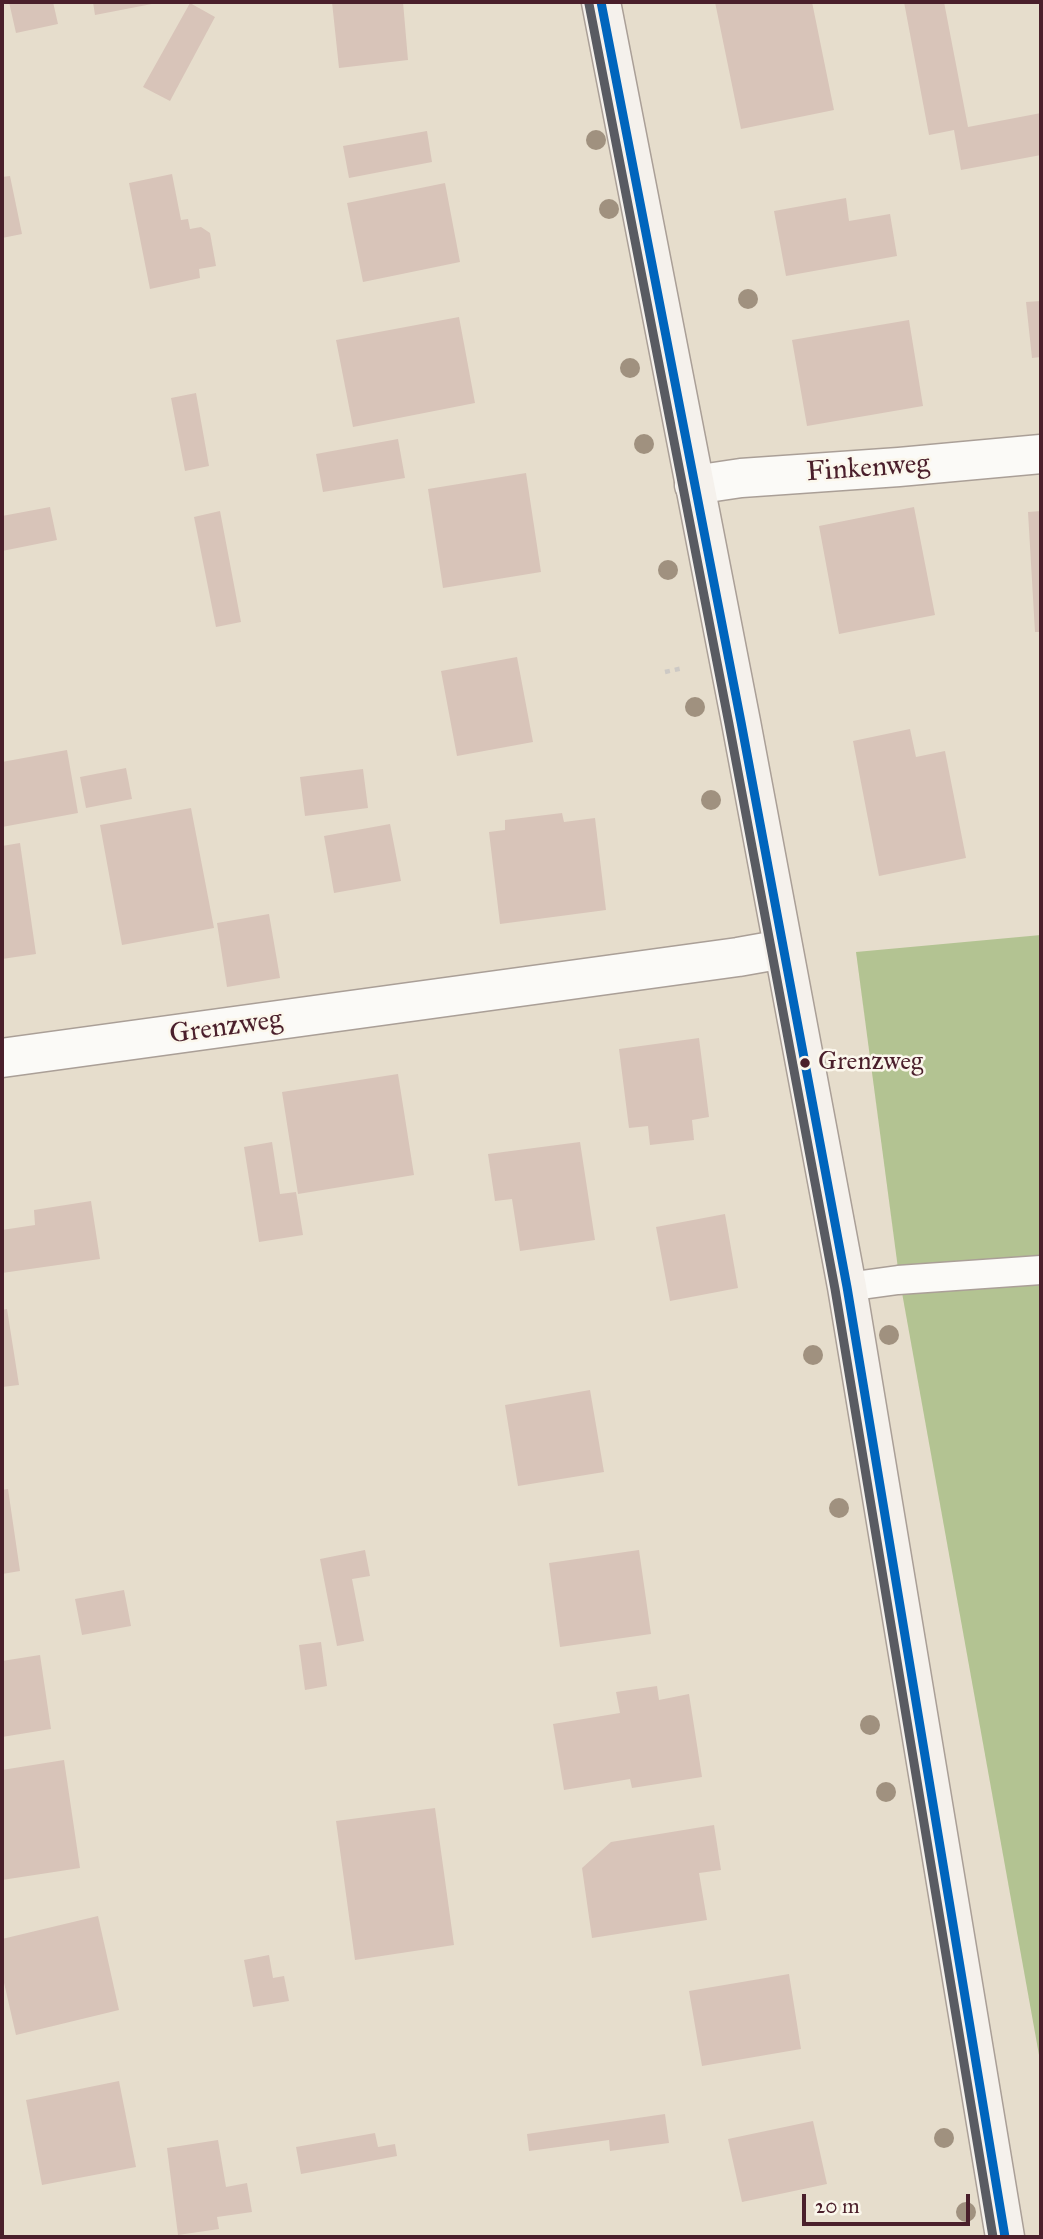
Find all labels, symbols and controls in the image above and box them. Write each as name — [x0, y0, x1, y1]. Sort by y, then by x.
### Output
street label: Finkenweg — [805, 448, 931, 490]
street label: Grenzweg — [168, 1003, 284, 1053]
place label: Grenzweg — [818, 1047, 923, 1079]
marker: Grenzweg — [798, 1056, 812, 1070]
scale bar — [805, 2180, 973, 2224]
text: 20 m — [815, 2193, 860, 2219]

